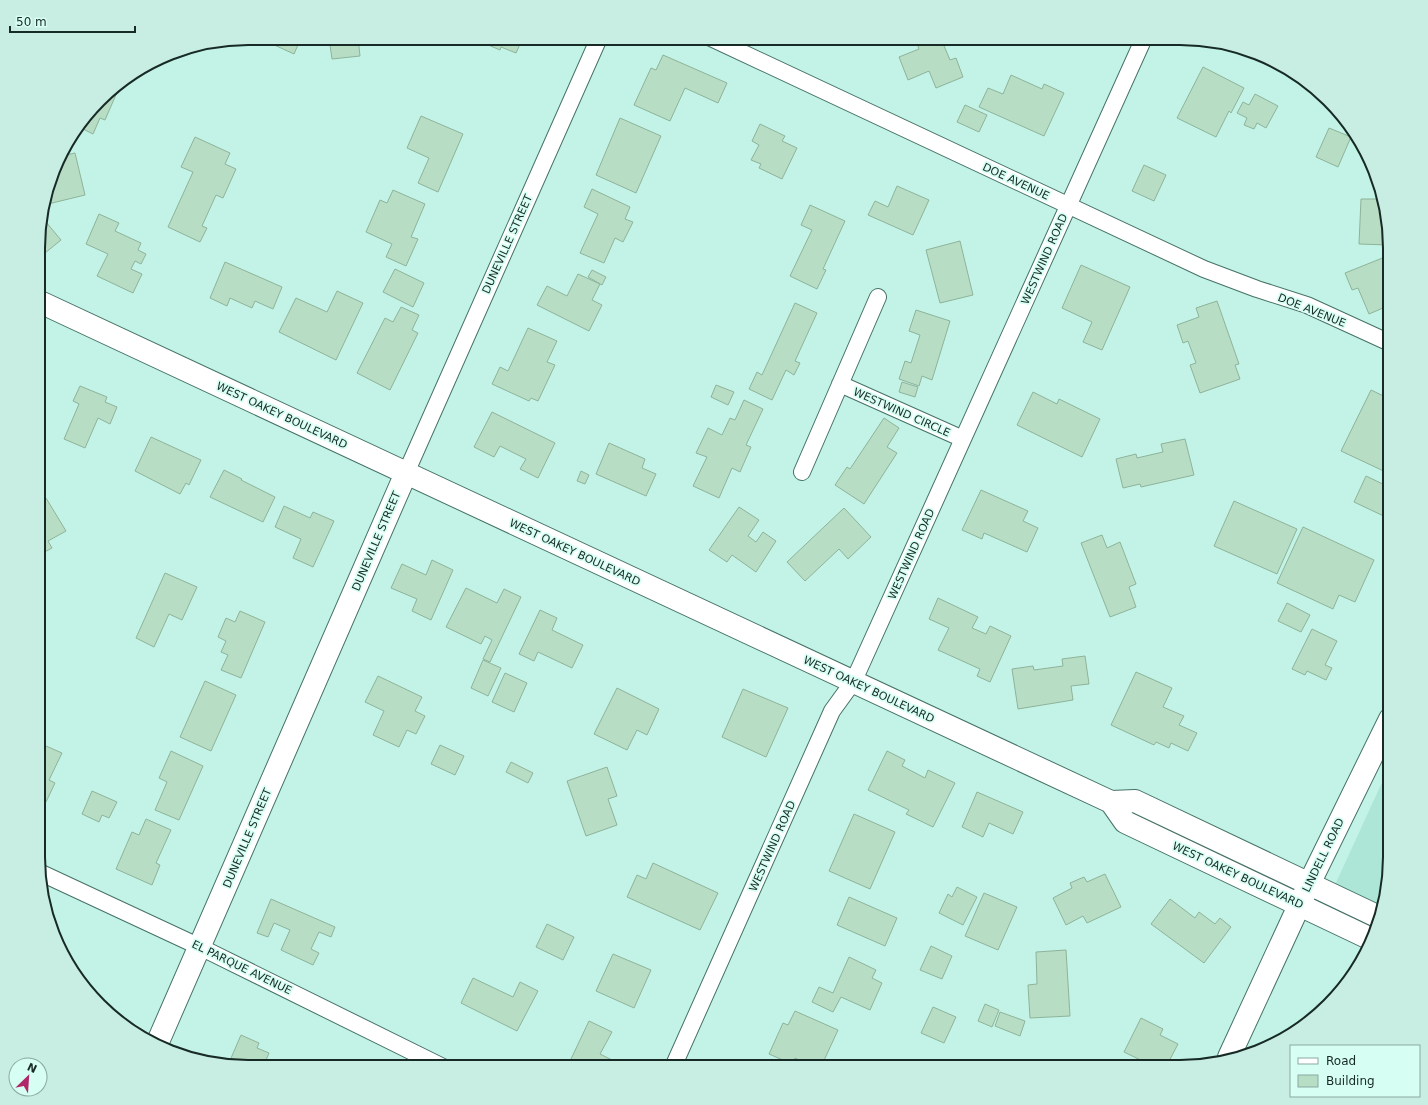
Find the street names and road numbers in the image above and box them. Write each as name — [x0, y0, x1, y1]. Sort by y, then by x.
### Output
street label: DOE AVENUE — [980, 160, 1051, 203]
street label: DUNEVILLE STREET — [480, 192, 535, 296]
street label: WESTWIND ROAD — [1019, 212, 1070, 307]
street label: DOE AVENUE — [1276, 291, 1348, 330]
street label: WEST OAKEY BOULEVARD — [214, 379, 349, 452]
street label: WESTWIND CIRCLE — [851, 385, 952, 440]
street label: DUNEVILLE STREET — [350, 489, 403, 593]
street label: WESTWIND ROAD — [886, 507, 937, 602]
street label: WEST OAKEY BOULEVARD — [507, 516, 642, 589]
street label: WEST OAKEY BOULEVARD — [801, 653, 936, 726]
street label: DUNEVILLE STREET — [221, 786, 274, 890]
street label: WESTWIND ROAD — [747, 799, 798, 894]
street label: LINDELL ROAD — [1300, 816, 1347, 894]
street label: WEST OAKEY BOULEVARD — [1170, 839, 1305, 912]
street label: EL PARQUE AVENUE — [190, 938, 294, 997]

